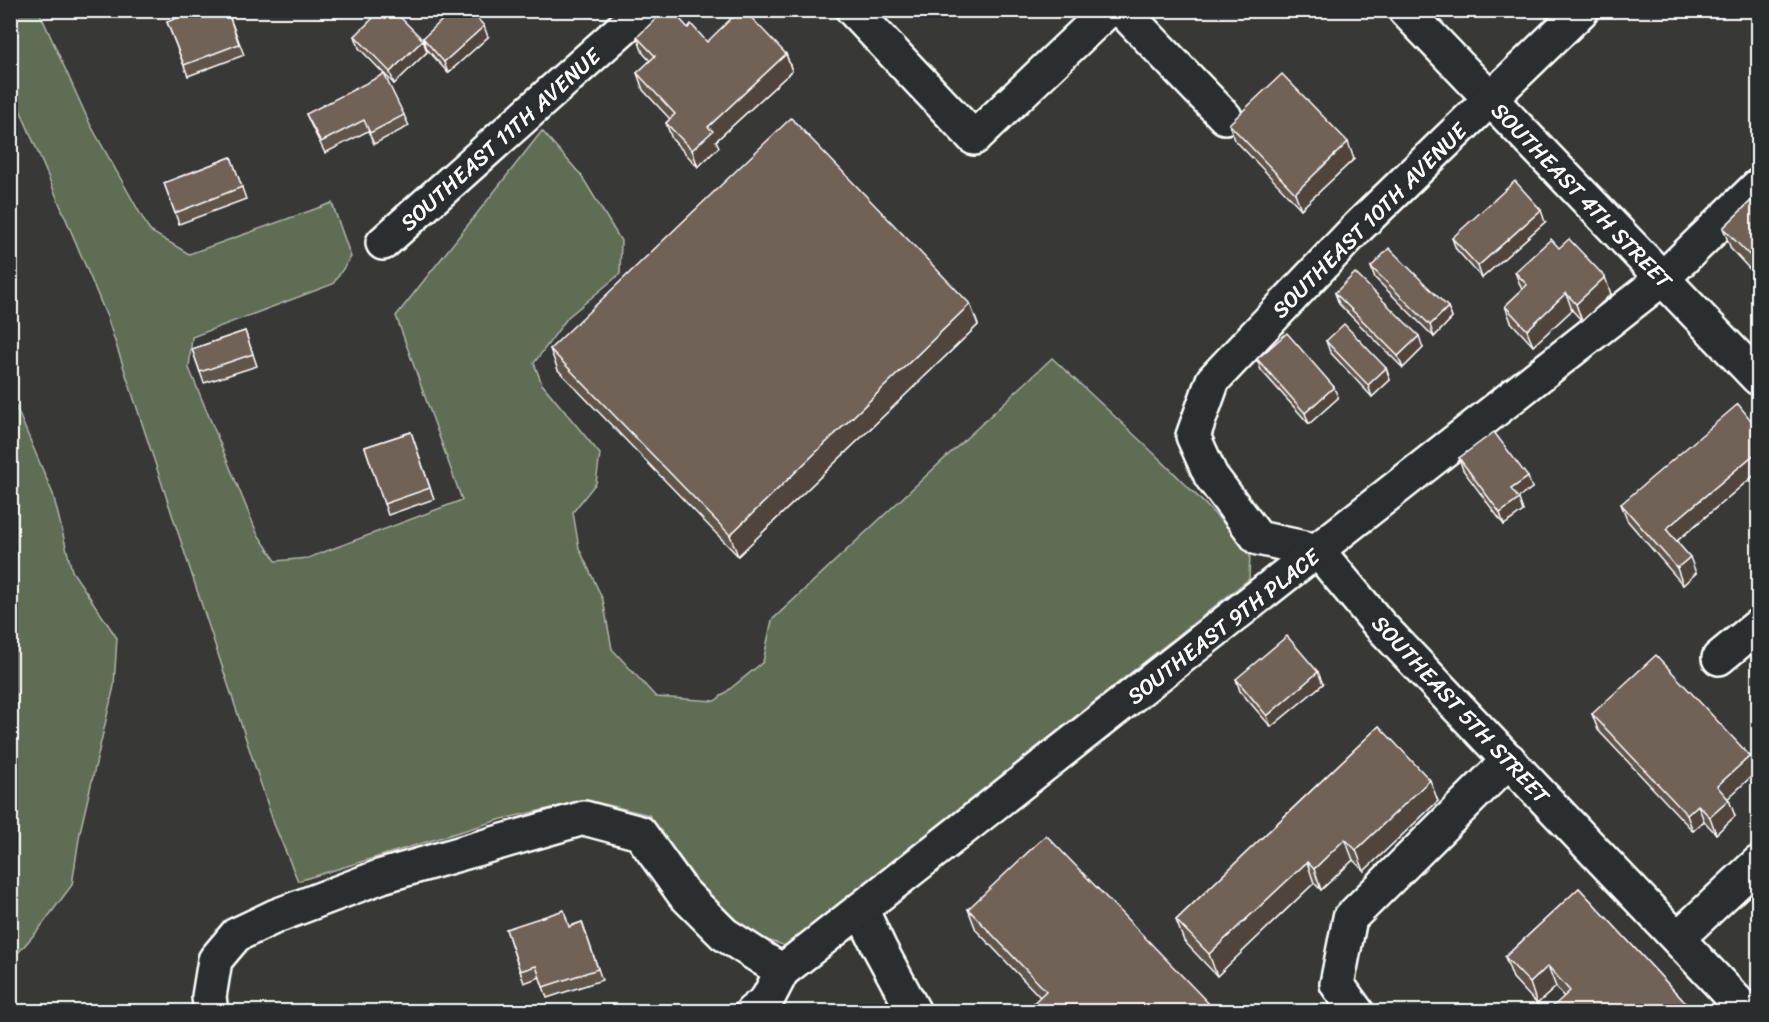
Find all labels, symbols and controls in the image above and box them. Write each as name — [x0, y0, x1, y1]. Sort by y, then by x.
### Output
street label: SOUTHEAST 11TH AVENUE — [391, 37, 611, 241]
street label: SOUTHEAST 4TH STREET — [1482, 93, 1683, 299]
street label: SOUTHEAST 10TH AVENUE — [1262, 112, 1478, 328]
street label: SOUTHEAST 9TH PLACE — [1118, 537, 1330, 715]
street label: SOUTHEAST 5TH STREET — [1362, 606, 1560, 814]

